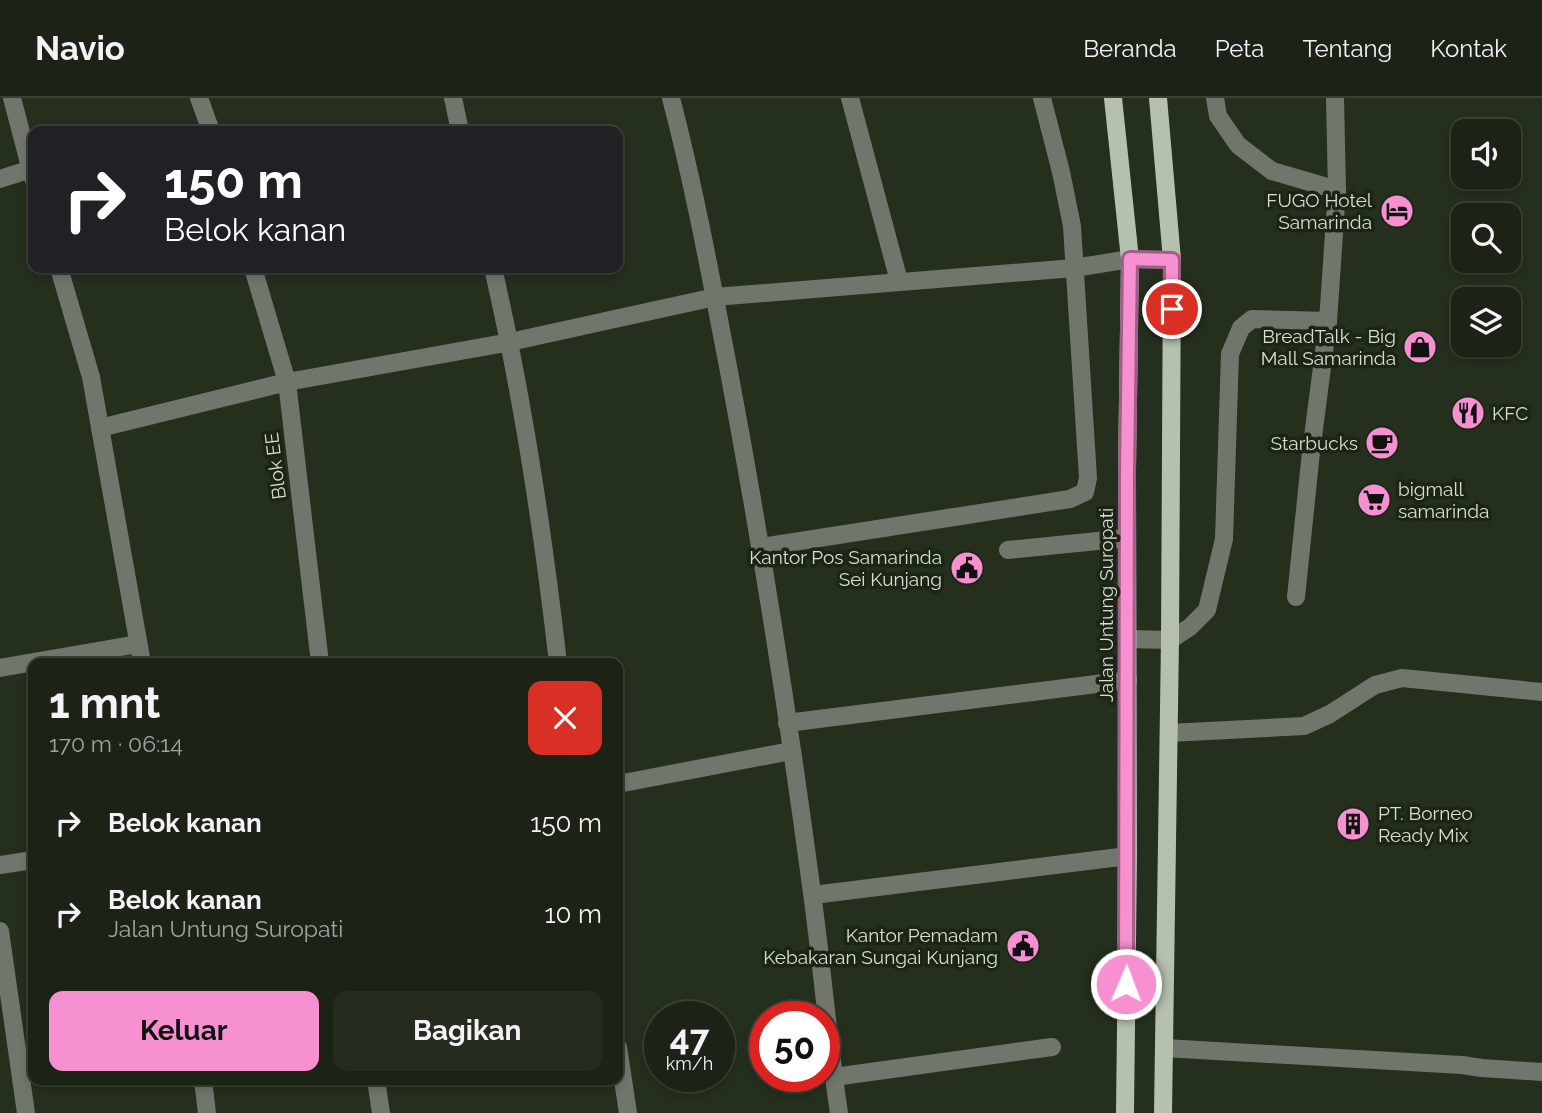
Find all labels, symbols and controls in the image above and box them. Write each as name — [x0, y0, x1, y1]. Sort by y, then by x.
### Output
text: Navio — [35, 29, 125, 68]
text: Beranda — [1083, 34, 1177, 63]
text: Peta — [1215, 34, 1264, 63]
text: Tentang — [1302, 34, 1392, 63]
text: Kontak — [1430, 34, 1507, 63]
map controls — [1451, 119, 1521, 357]
button: sound — [1451, 119, 1521, 189]
text: 150 m — [164, 152, 303, 209]
icon: right — [49, 154, 140, 245]
place label: FUGO Hotel Samarinda — [1266, 189, 1373, 233]
hotel icon: FUGO Hotel Samarinda — [1378, 192, 1416, 230]
button: search — [1451, 203, 1521, 273]
text: Belok kanan — [164, 211, 346, 248]
pin — [1142, 279, 1202, 339]
button: layers — [1451, 287, 1521, 357]
icon: arrive — [1153, 290, 1191, 328]
place label: BreadTalk - Big Mall Samarinda — [1261, 325, 1396, 369]
shop icon: BreadTalk - Big Mall Samarinda — [1401, 328, 1439, 366]
restaurant icon: KFC — [1449, 394, 1487, 432]
place label: KFC — [1492, 402, 1528, 424]
cafe icon: Starbucks — [1363, 424, 1401, 462]
street label: Blok EE — [260, 431, 290, 501]
place label: Starbucks — [1271, 432, 1358, 454]
place label: bigmall samarinda — [1398, 478, 1489, 522]
supermarket icon: bigmall samarinda — [1355, 481, 1393, 519]
street label: Jalan Untung Suropati — [1095, 508, 1117, 702]
place label: Kantor Pos Samarinda Sei Kunjang — [749, 546, 942, 590]
public building icon: Kantor Pos Samarinda Sei Kunjang — [948, 549, 986, 587]
text: 1 mnt — [49, 679, 160, 728]
button: close — [528, 681, 602, 755]
text: 170 m · 06:14 — [49, 730, 183, 757]
place label: PT. Borneo Ready Mix — [1378, 802, 1473, 846]
icon: right — [49, 804, 87, 842]
building icon: PT. Borneo Ready Mix — [1334, 805, 1372, 843]
text: Belok kanan — [108, 808, 262, 838]
text: 150 m — [530, 808, 602, 838]
text: Belok kanan — [108, 885, 262, 915]
icon: right — [49, 895, 87, 933]
text: 10 m — [544, 899, 602, 929]
text: Jalan Untung Suropati — [108, 915, 343, 942]
place label: Kantor Pemadam Kebakaran Sungai Kunjang — [763, 924, 998, 968]
public building icon: Kantor Pemadam Kebakaran Sungai Kunjang — [1004, 927, 1042, 965]
position arrow — [1089, 947, 1163, 1021]
button: Keluar — [49, 991, 319, 1071]
button: Bagikan — [333, 991, 602, 1071]
speed limit sign: 50 — [749, 1001, 840, 1092]
text: 47 — [670, 1017, 709, 1058]
text: km/h — [666, 1053, 713, 1074]

